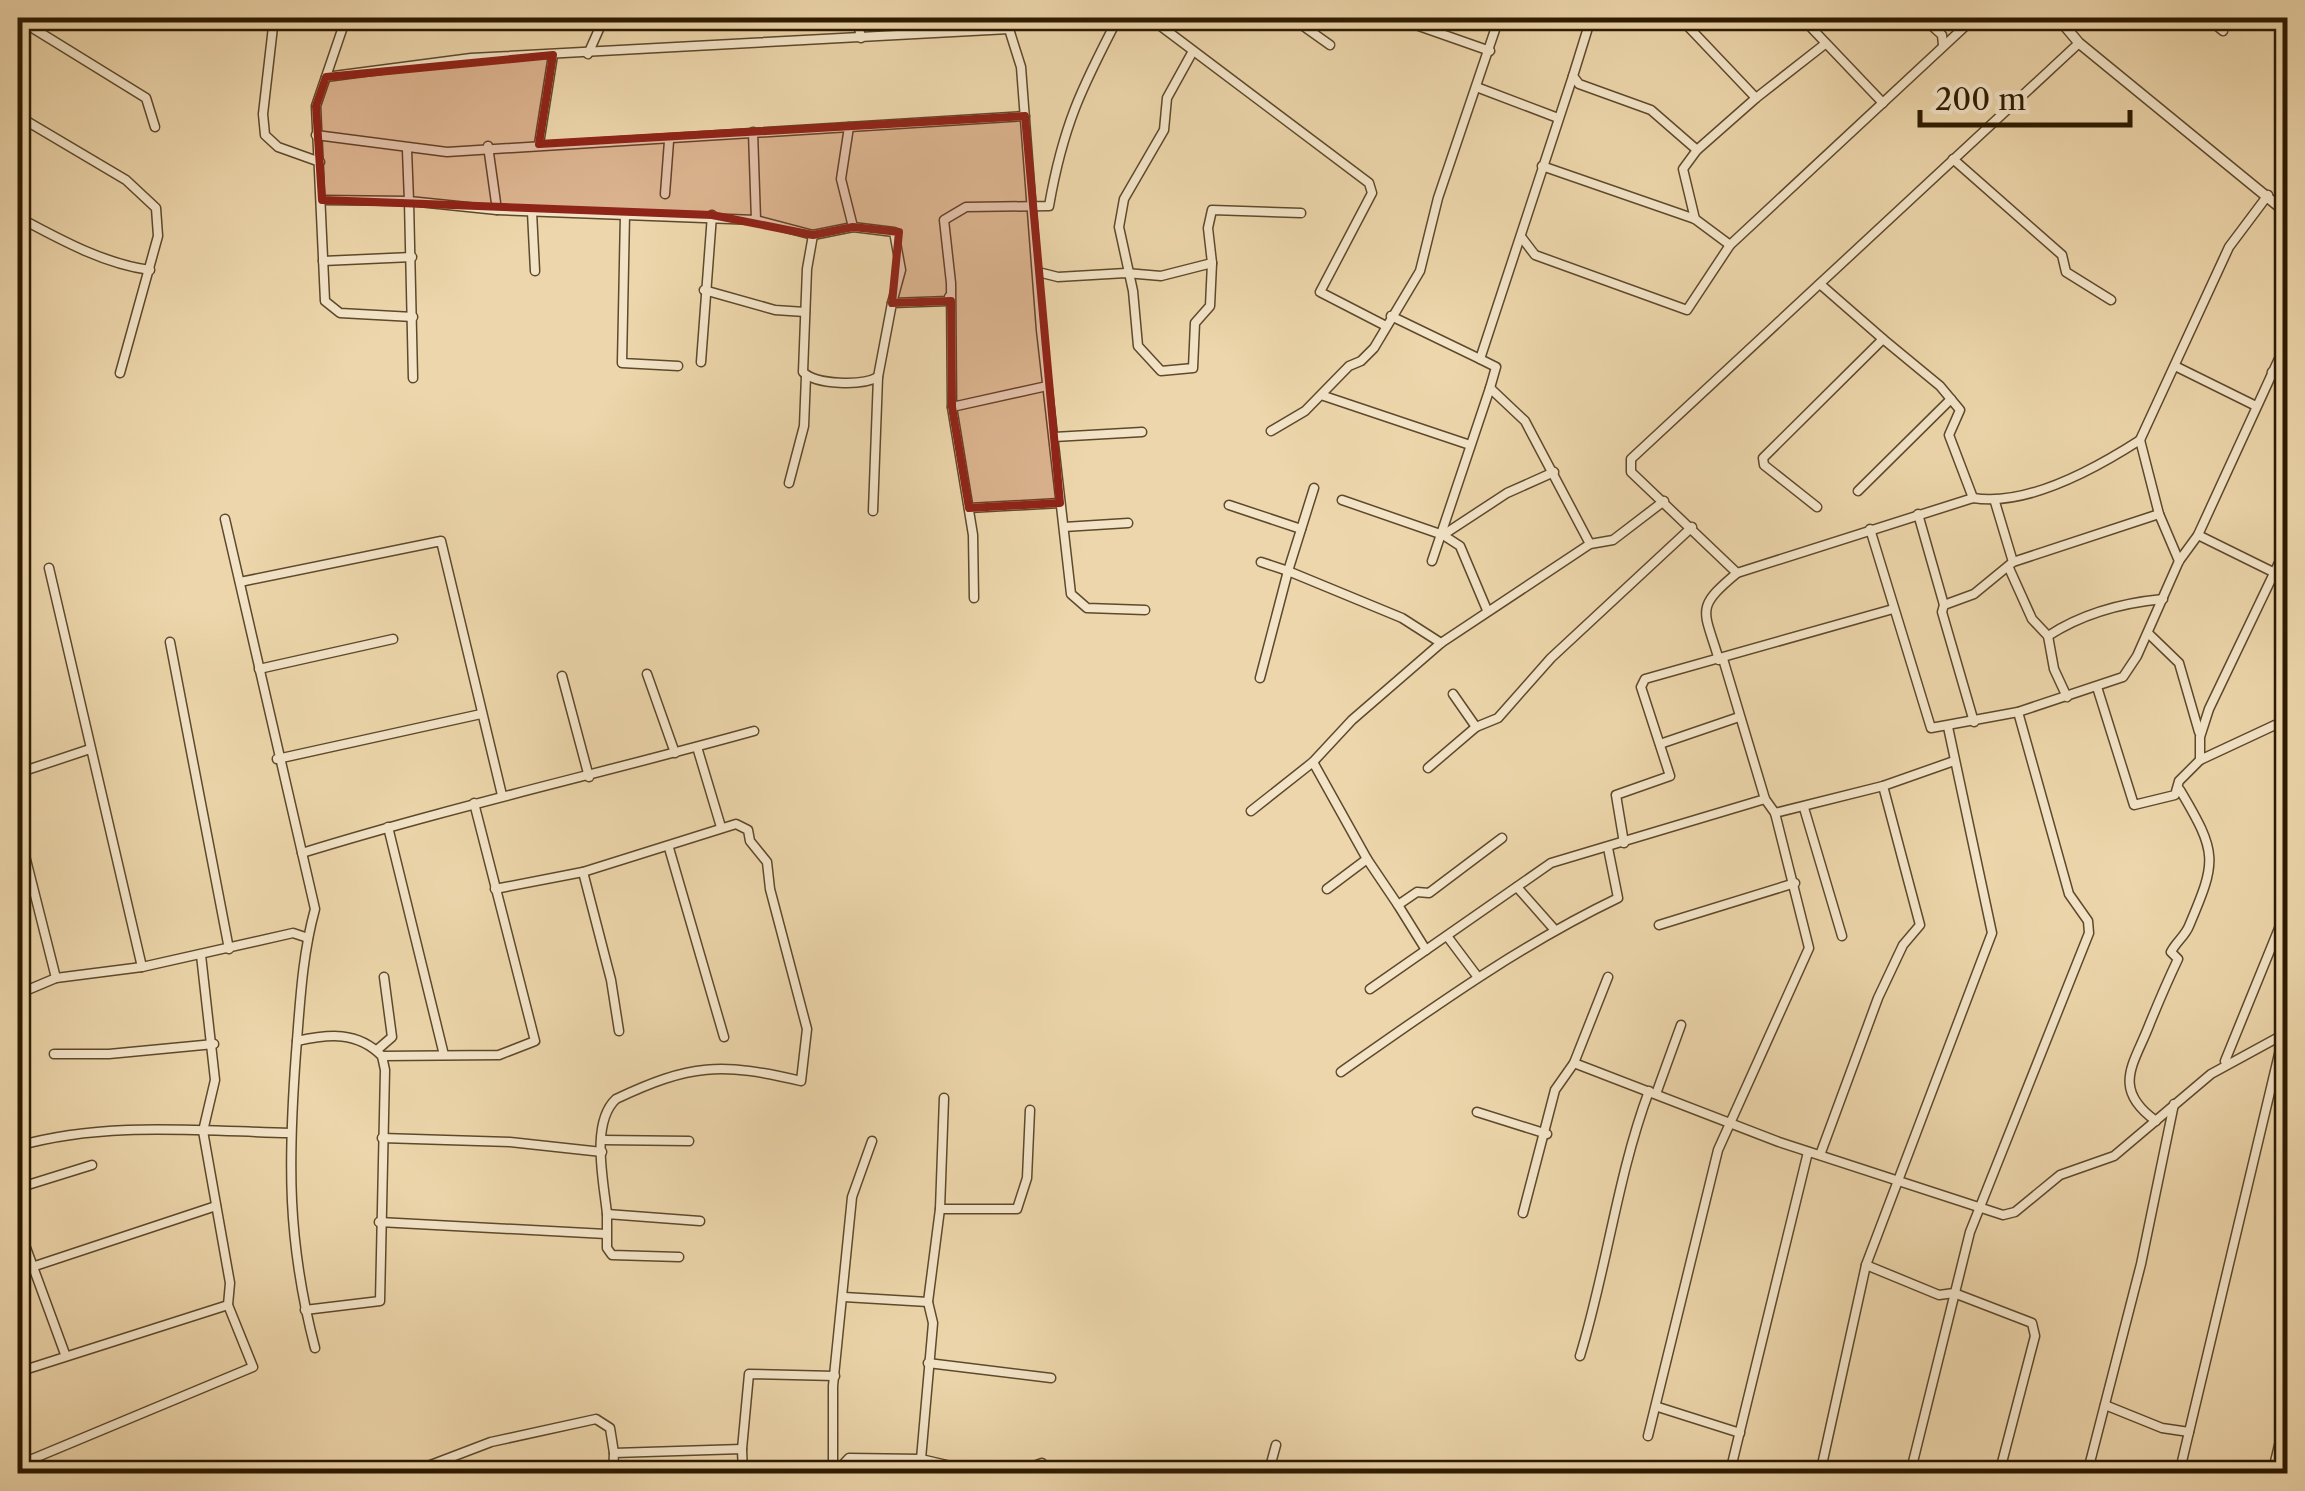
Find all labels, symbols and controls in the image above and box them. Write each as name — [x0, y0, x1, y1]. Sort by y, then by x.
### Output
scale bar — [1920, 65, 2130, 127]
text: 200 m — [1935, 81, 2026, 118]

